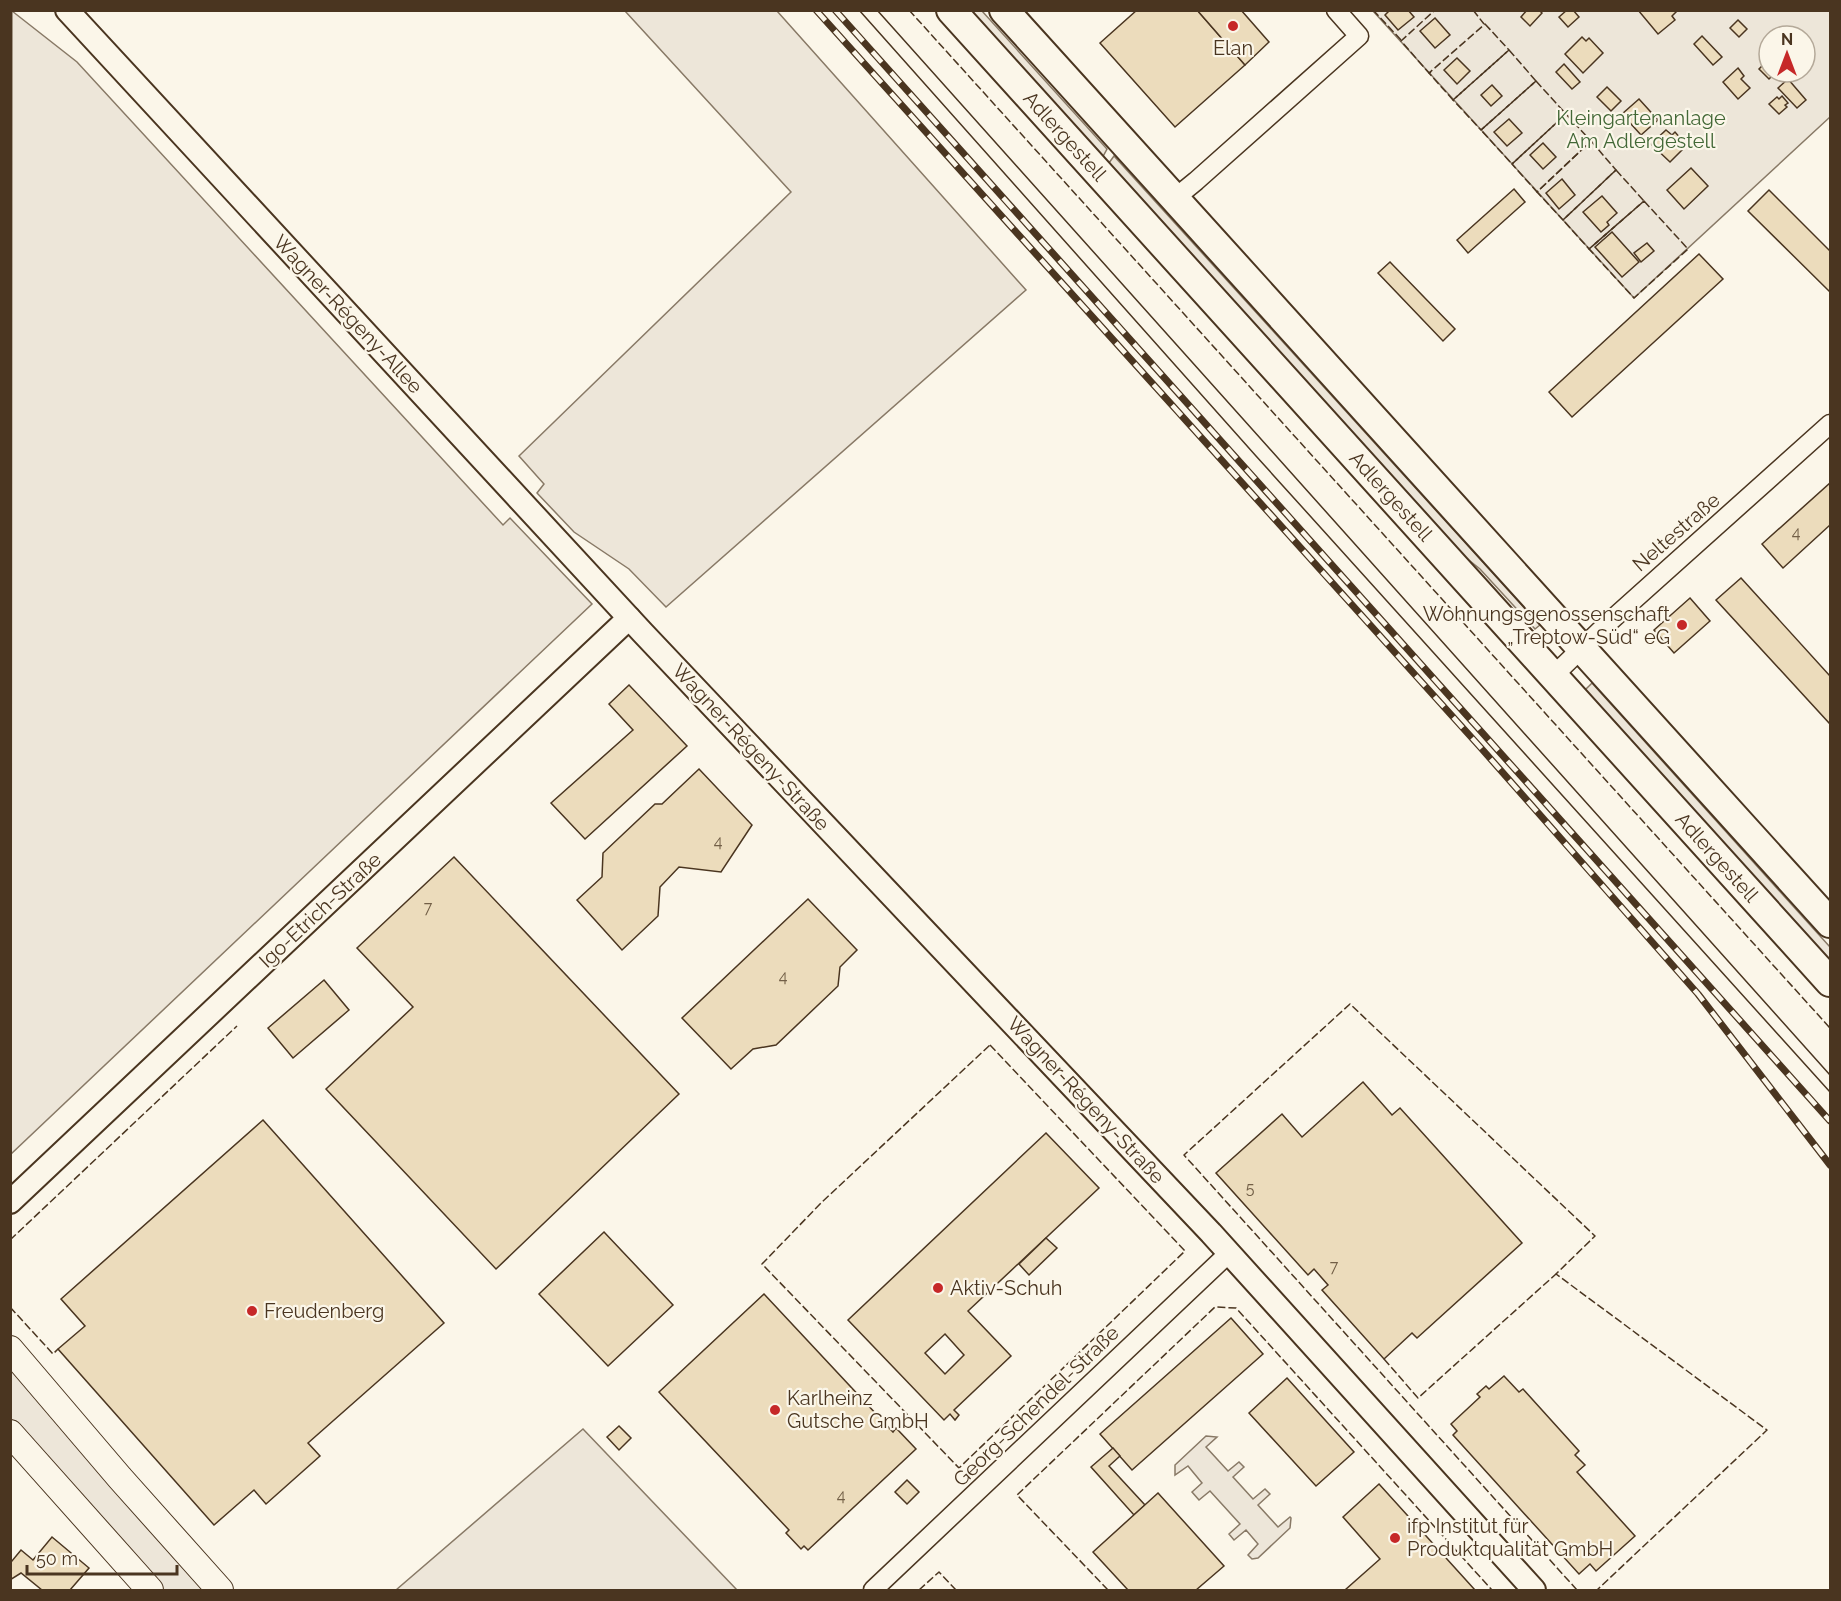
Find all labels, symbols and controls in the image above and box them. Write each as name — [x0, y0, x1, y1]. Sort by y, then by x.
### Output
marker: Elan — [1226, 19, 1240, 33]
north arrow — [1757, 24, 1817, 84]
text: N — [1781, 30, 1793, 49]
place label: Elan — [1213, 36, 1253, 60]
street label: Adlergestell — [1018, 86, 1112, 186]
park label: Kleingartenanlage Am Adlergestell — [1556, 106, 1726, 153]
street label: Wagner-Régeny-Allee — [268, 230, 428, 398]
street label: Adlergestell — [1344, 446, 1438, 546]
street label: Neltestraße — [1627, 487, 1725, 576]
house number: 4 — [1792, 523, 1801, 542]
place label: Wohnungsgenossenschaft „Treptow-Süd“ eG — [1423, 602, 1670, 649]
marker: Wohnungsgenossenschaft „Treptow-Süd“ eG — [1675, 618, 1689, 632]
street label: Wagner-Régeny-Straße — [667, 659, 835, 836]
street label: Adlergestell — [1670, 807, 1764, 907]
house number: 4 — [714, 832, 723, 851]
street label: Igo-Etrich-Straße — [254, 847, 386, 973]
house number: 7 — [424, 898, 433, 917]
house number: 4 — [779, 967, 788, 986]
street label: Wagner-Régeny-Straße — [1002, 1012, 1170, 1189]
house number: 5 — [1246, 1179, 1255, 1198]
house number: 7 — [1330, 1257, 1339, 1276]
place label: Aktiv-Schuh — [950, 1276, 1062, 1300]
marker: Aktiv-Schuh — [931, 1281, 945, 1295]
place label: Freudenberg — [264, 1299, 384, 1323]
marker: Freudenberg — [245, 1304, 259, 1318]
street label: Georg-Schendel-Straße — [948, 1321, 1124, 1491]
place label: Karlheinz Gutsche GmbH — [787, 1386, 929, 1433]
marker: Karlheinz Gutsche GmbH — [768, 1403, 782, 1417]
house number: 4 — [837, 1486, 846, 1505]
place label: ifp Institut für Produktqualität GmbH — [1407, 1514, 1613, 1561]
marker: ifp Institut für Produktqualität GmbH — [1388, 1531, 1402, 1545]
scale bar — [27, 1538, 177, 1576]
text: 50 m — [36, 1548, 78, 1569]

